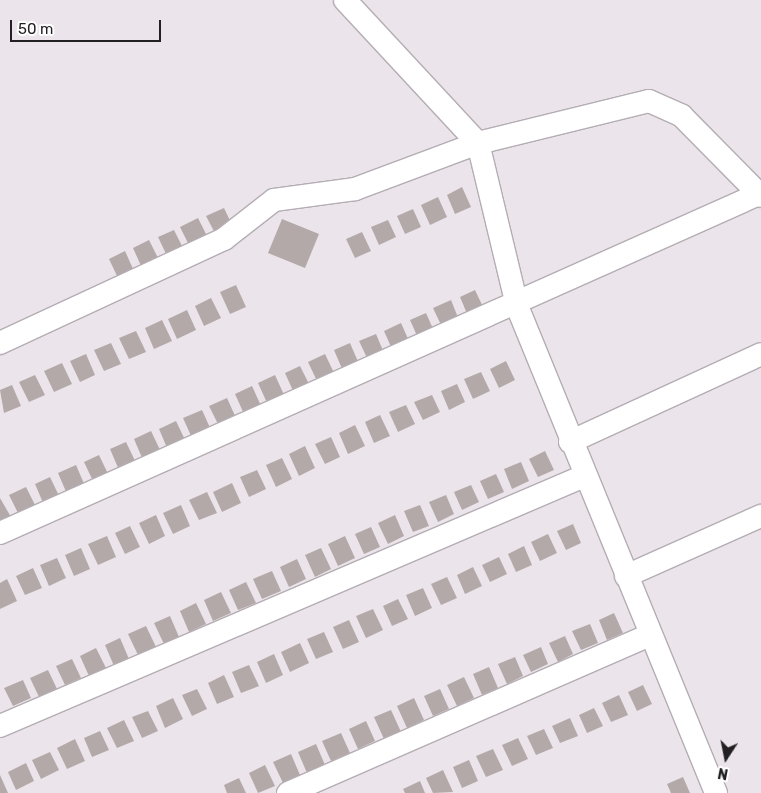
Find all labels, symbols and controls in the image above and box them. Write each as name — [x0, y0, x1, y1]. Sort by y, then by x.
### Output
scale bar — [12, 10, 164, 42]
text: 50 m — [18, 20, 53, 38]
north arrow — [701, 733, 751, 783]
text: N — [716, 764, 730, 783]

